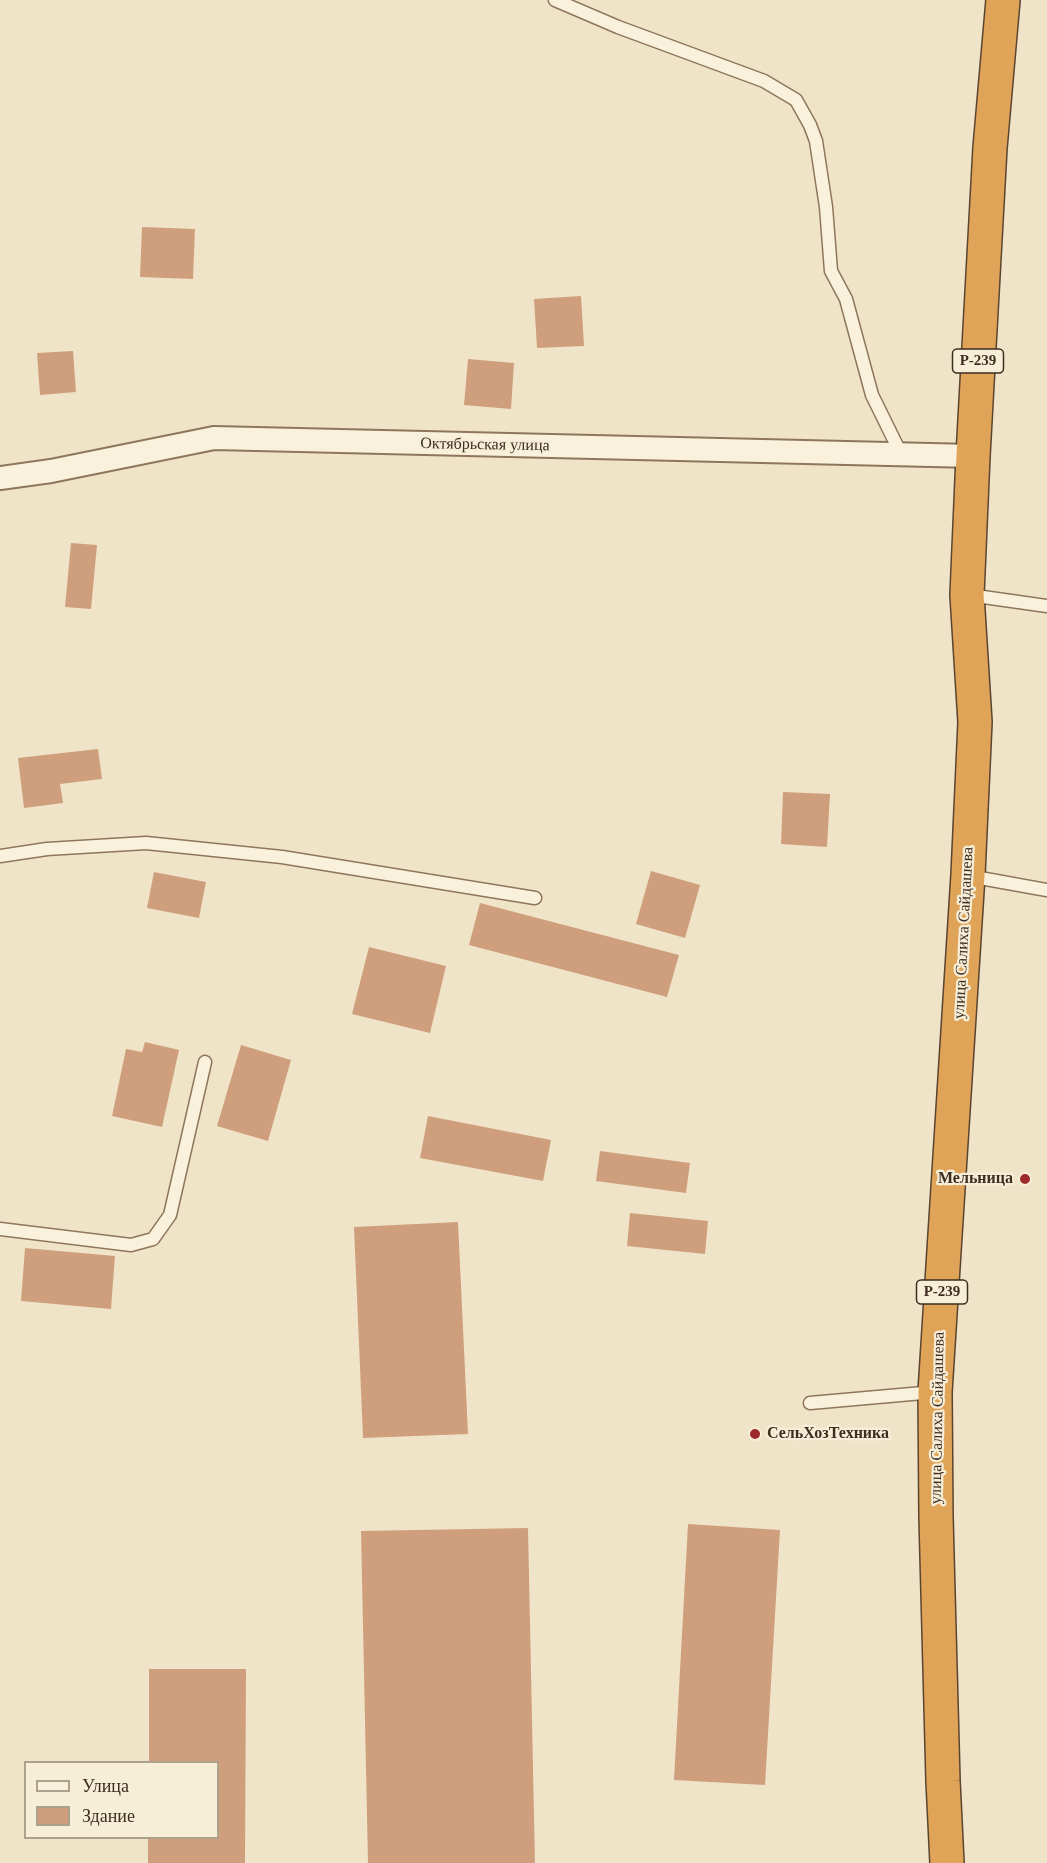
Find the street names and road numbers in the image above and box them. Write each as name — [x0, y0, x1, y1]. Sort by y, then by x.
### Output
road number: Р-239 — [952, 349, 1004, 373]
street label: Октябрьская улица — [420, 434, 550, 456]
street label: улица Салиха Сайдашева — [950, 846, 978, 1020]
road number: Р-239 — [916, 1280, 968, 1304]
street label: улица Салиха Сайдашева — [927, 1332, 949, 1504]

